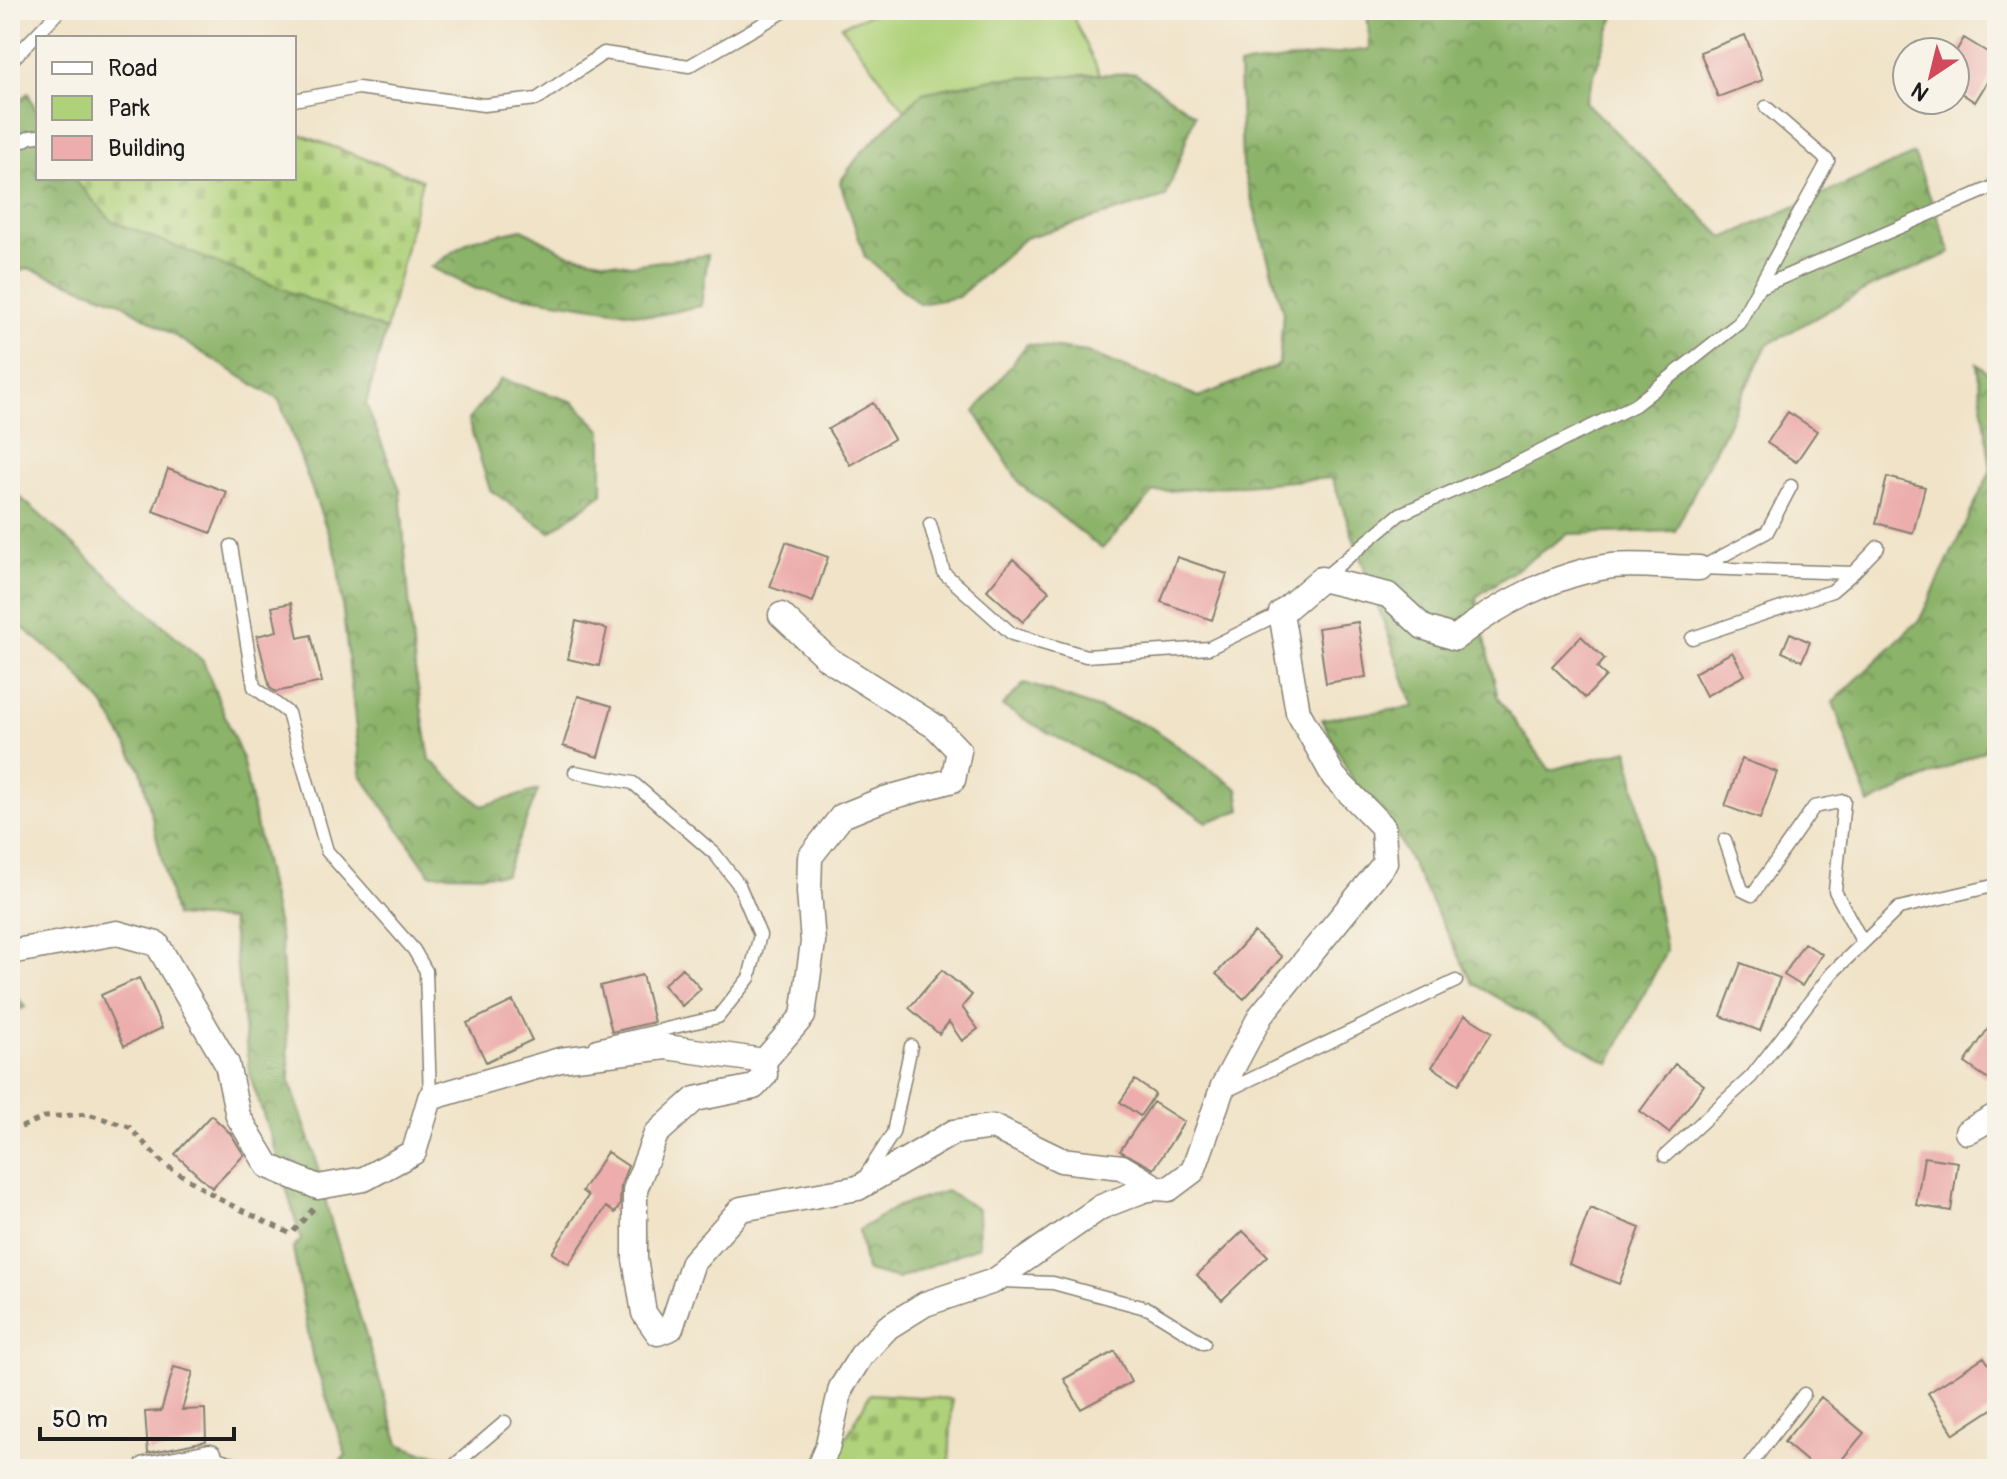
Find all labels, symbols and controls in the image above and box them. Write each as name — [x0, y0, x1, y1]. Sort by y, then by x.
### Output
legend — [36, 36, 296, 180]
north arrow — [1891, 36, 1971, 116]
text: Road — [108, 54, 158, 83]
text: N — [1906, 76, 1934, 107]
text: Park — [108, 94, 150, 123]
text: Building — [108, 134, 185, 163]
scale bar — [40, 1391, 234, 1441]
text: 50 m — [52, 1405, 108, 1434]

